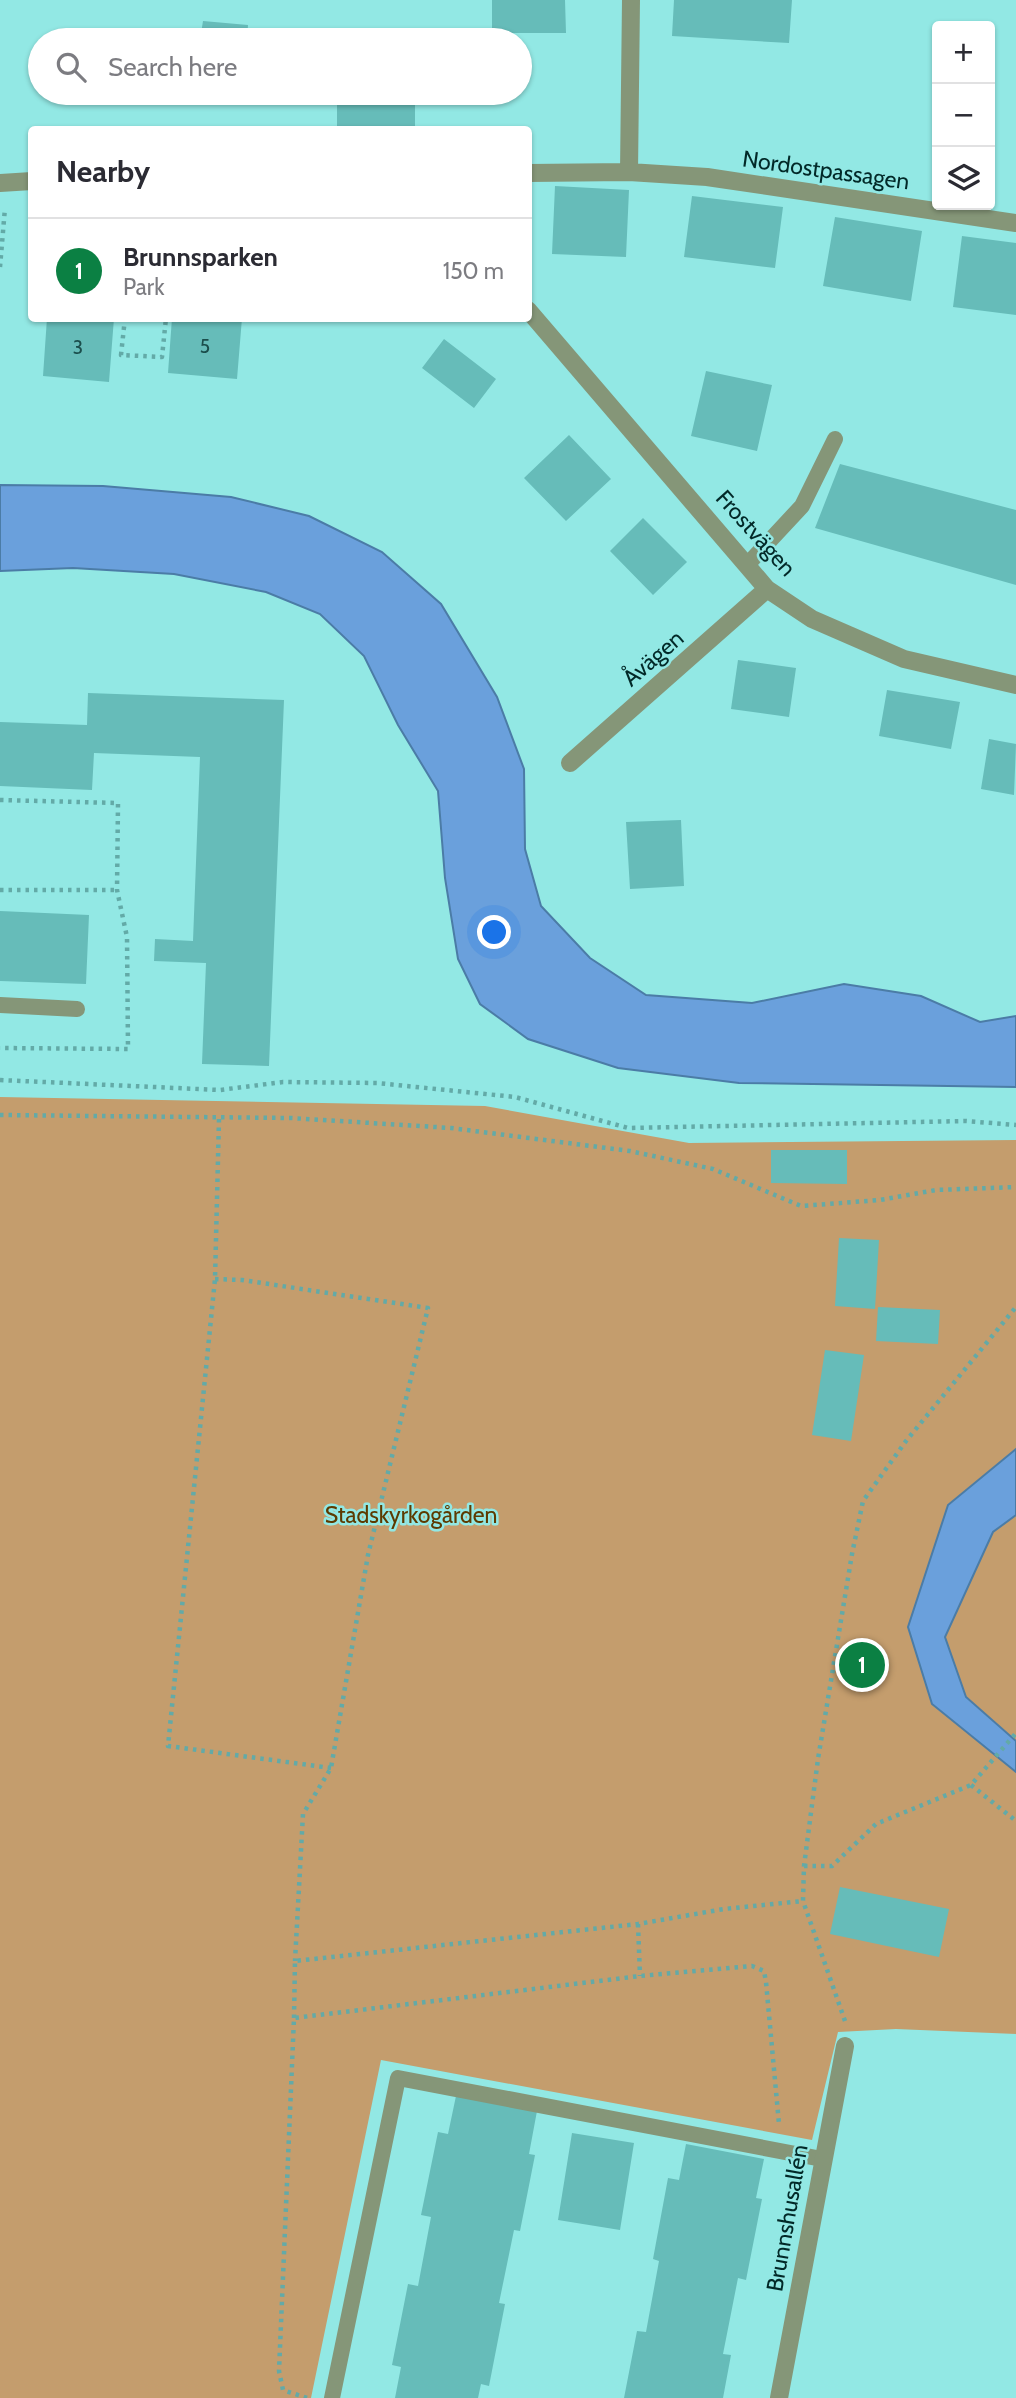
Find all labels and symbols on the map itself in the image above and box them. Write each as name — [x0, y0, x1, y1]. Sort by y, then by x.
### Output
street label: Nordostpassagen — [741, 144, 911, 196]
house number: 5 — [200, 335, 210, 358]
house number: 3 — [73, 336, 83, 359]
street label: Frostvägen — [710, 484, 802, 582]
street label: Åvägen — [616, 623, 689, 692]
your location — [477, 915, 511, 949]
park label: Stadskyrkogården — [325, 1501, 497, 1529]
pin: 1 — [839, 1639, 885, 1691]
street label: Brunnshusallén — [760, 2142, 814, 2294]

